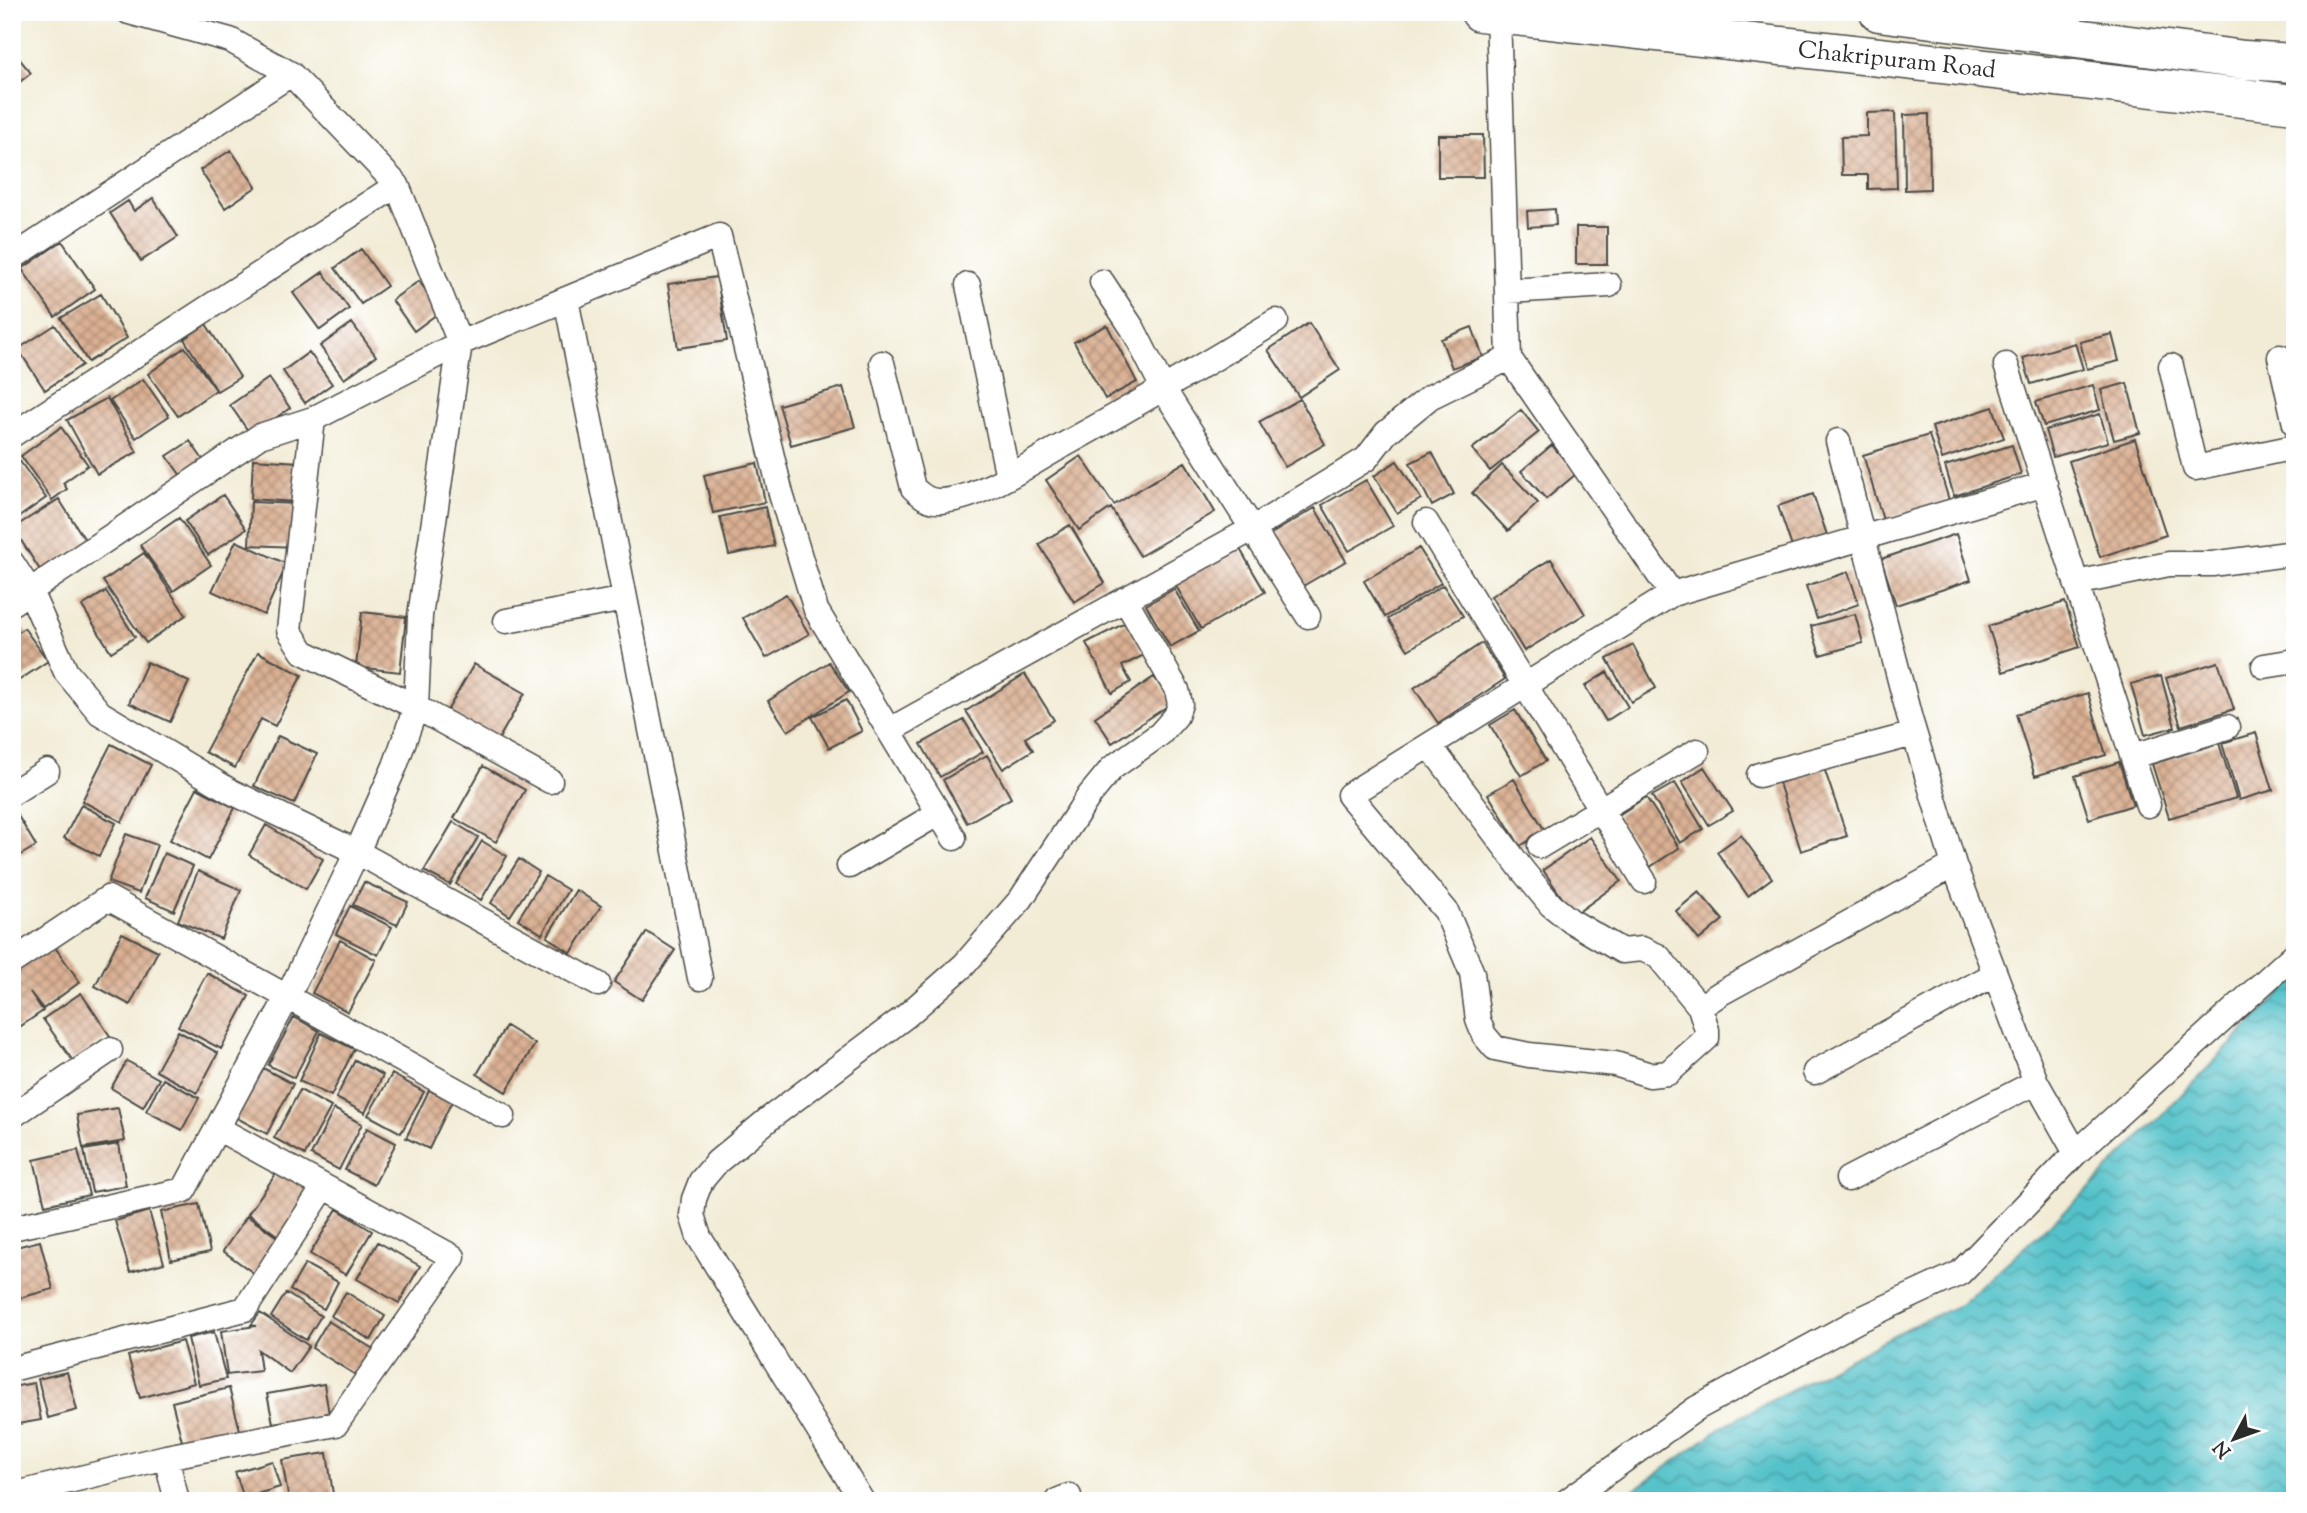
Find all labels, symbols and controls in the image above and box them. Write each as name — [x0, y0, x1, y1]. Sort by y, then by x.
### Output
street label: Chakripuram Road — [1796, 34, 1998, 88]
north arrow — [2198, 1404, 2268, 1474]
text: N — [2208, 1434, 2238, 1463]

